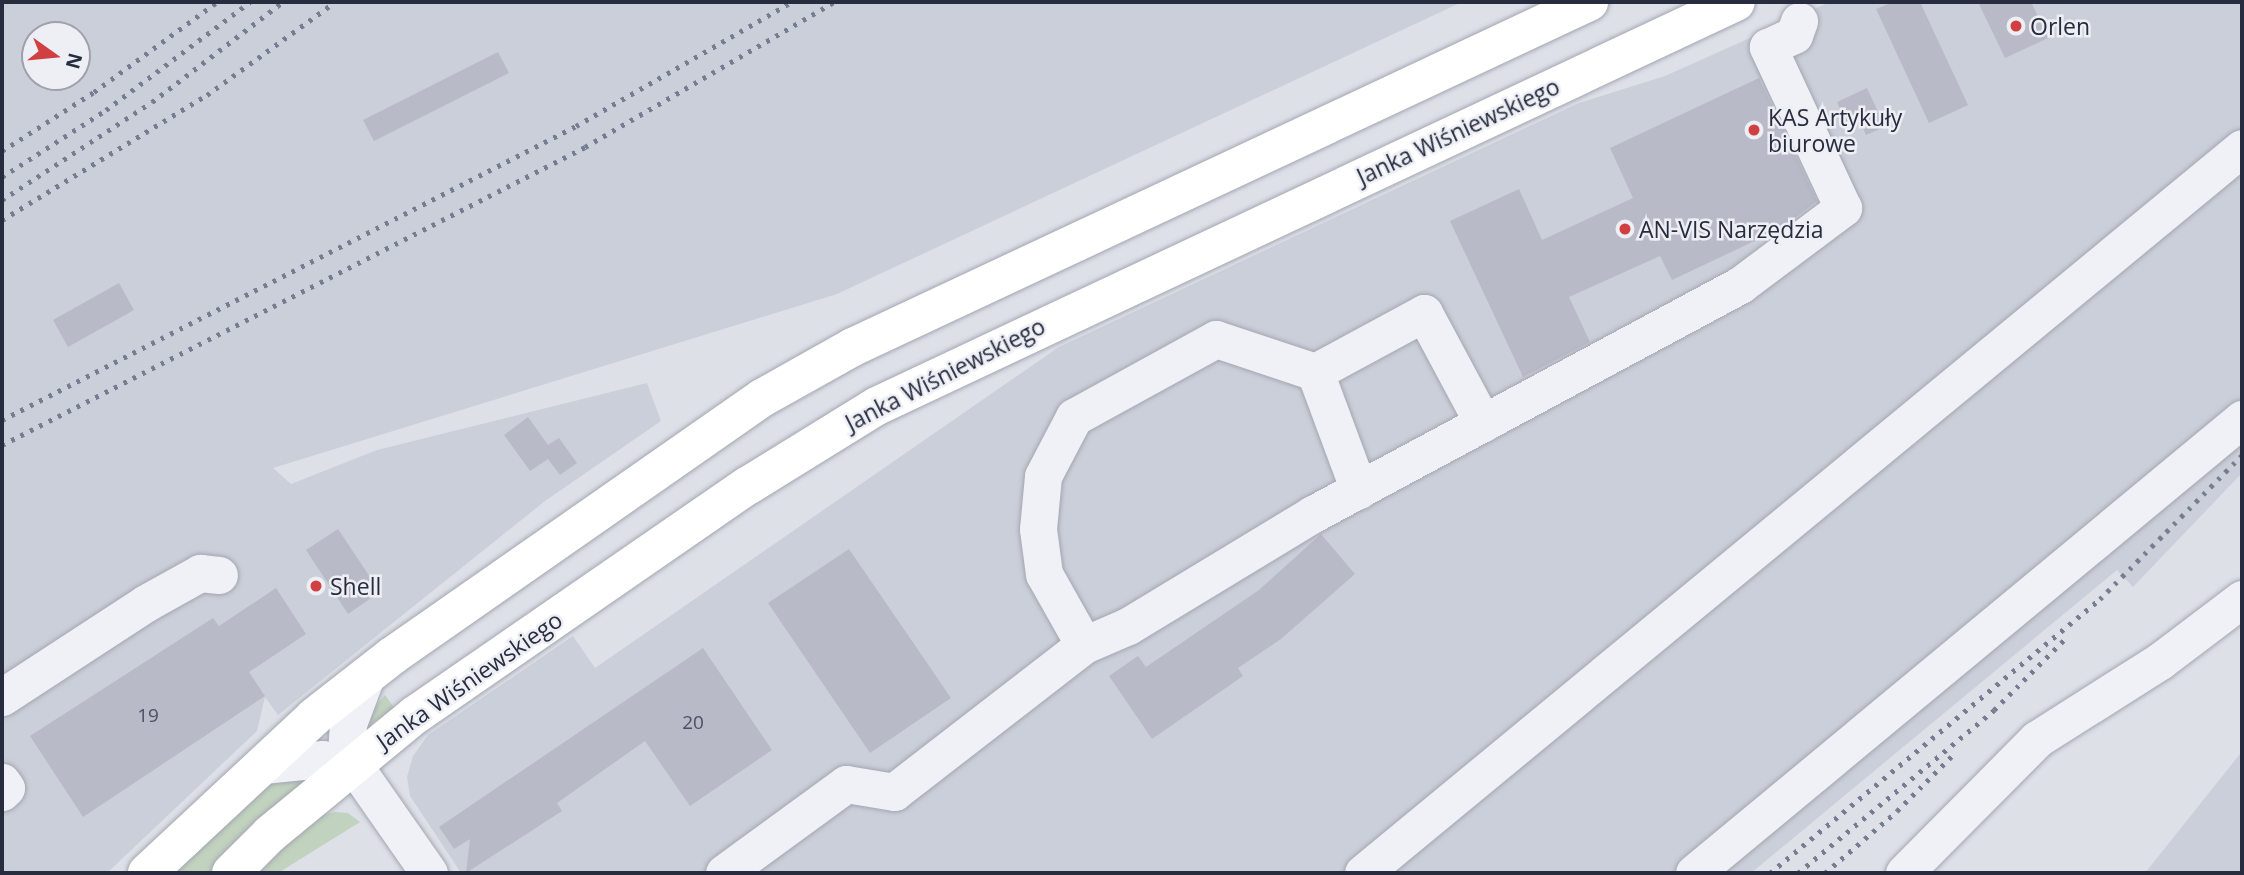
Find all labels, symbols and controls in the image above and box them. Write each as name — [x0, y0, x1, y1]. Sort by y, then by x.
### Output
place label: Orlen — [2030, 12, 2090, 40]
marker: Orlen — [2008, 18, 2024, 34]
north arrow — [21, 21, 91, 91]
text: N — [60, 50, 89, 72]
street label: Janka Wiśniewskiego — [1352, 72, 1564, 190]
place label: KAS Artykuły biurowe — [1768, 103, 1902, 157]
marker: KAS Artykuły biurowe — [1746, 122, 1762, 138]
place label: AN-VIS Narzędzia — [1639, 215, 1824, 243]
marker: AN-VIS Narzędzia — [1617, 221, 1633, 237]
street label: Janka Wiśniewskiego — [840, 312, 1050, 436]
place label: Shell — [330, 572, 381, 600]
marker: Shell — [308, 578, 324, 594]
street label: Janka Wiśniewskiego — [371, 605, 567, 755]
house number: 19 — [137, 705, 159, 727]
house number: 20 — [682, 712, 704, 734]

